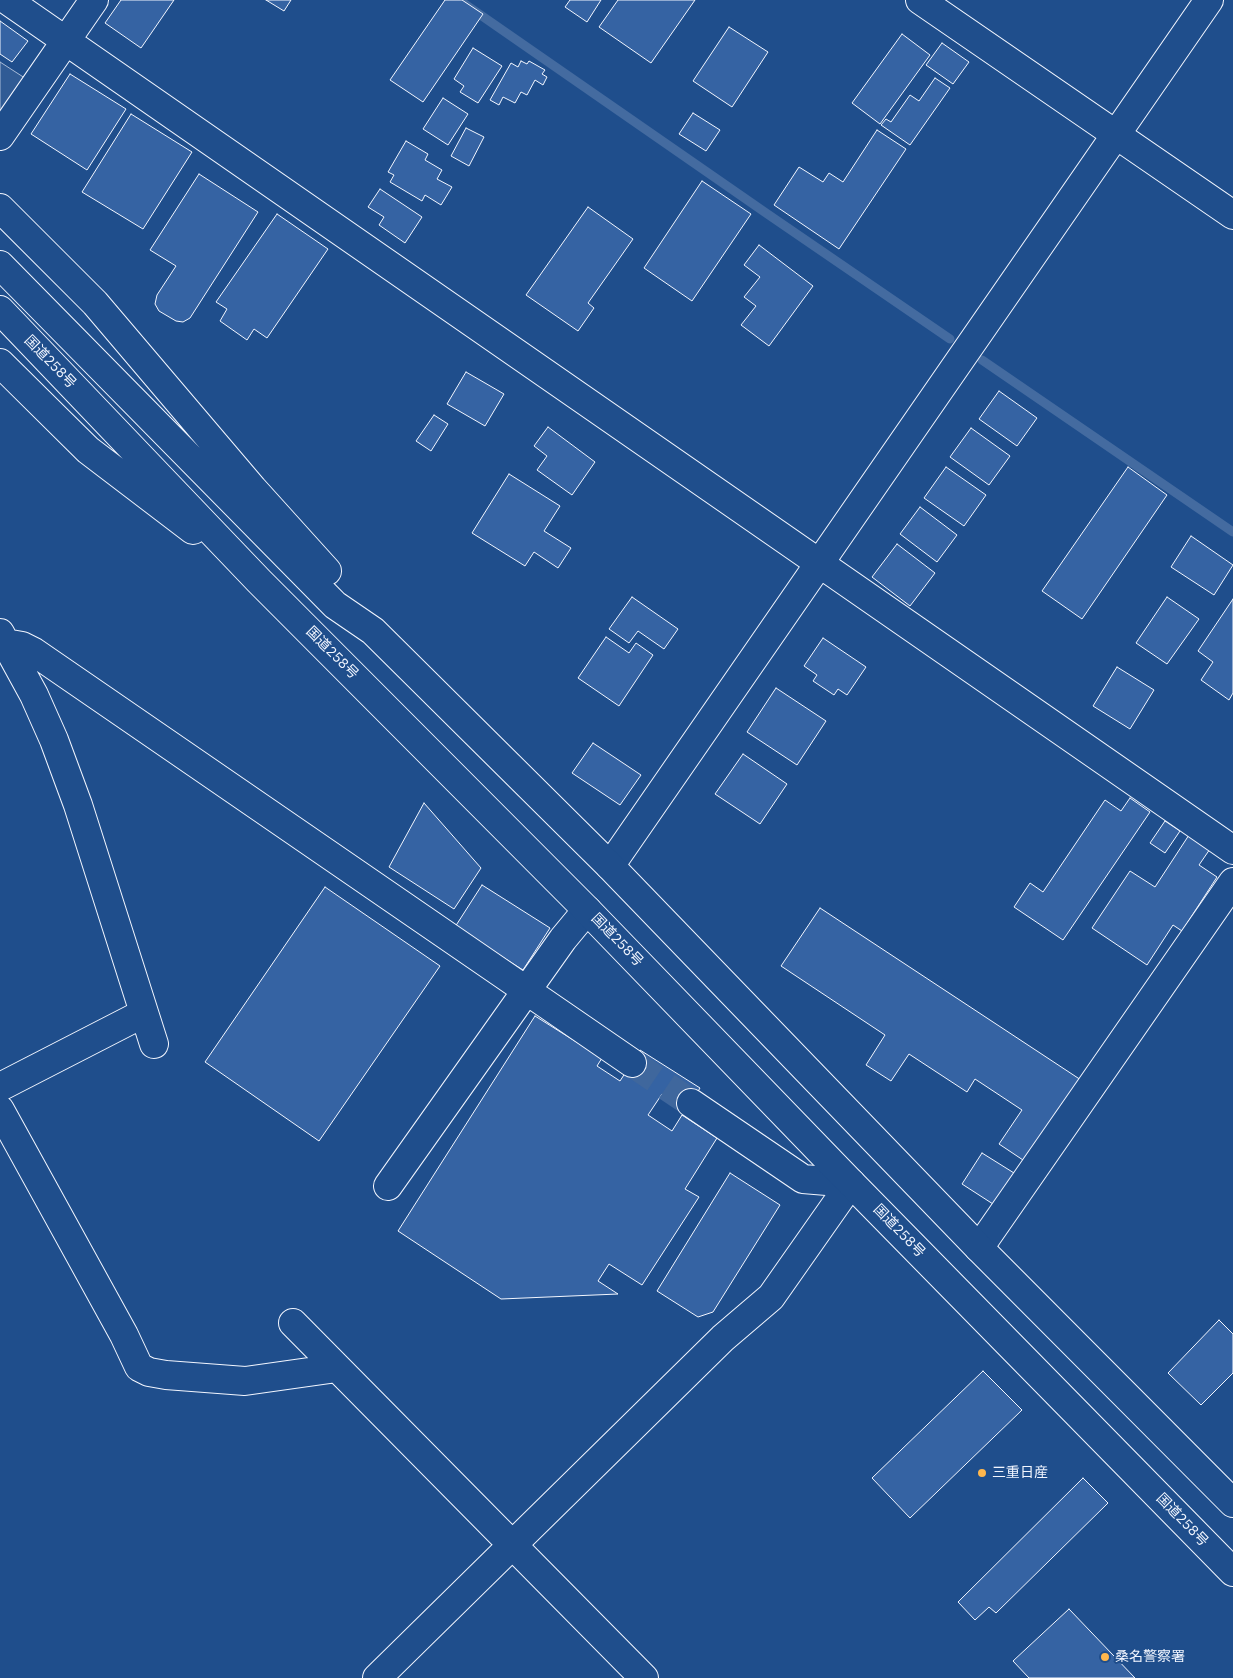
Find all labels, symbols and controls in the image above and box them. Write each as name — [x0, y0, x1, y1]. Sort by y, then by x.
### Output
street label: 国道258号 — [21, 332, 79, 392]
street label: 国道258号 — [302, 623, 362, 683]
street label: 国道258号 — [588, 910, 646, 970]
street label: 国道258号 — [870, 1201, 928, 1261]
place label: 三重日産 — [992, 1465, 1048, 1481]
marker: 三重日産 — [976, 1467, 988, 1479]
street label: 国道258号 — [1153, 1490, 1211, 1550]
place label: 桑名警察署 — [1115, 1649, 1185, 1665]
marker: 桑名警察署 — [1099, 1651, 1111, 1663]

